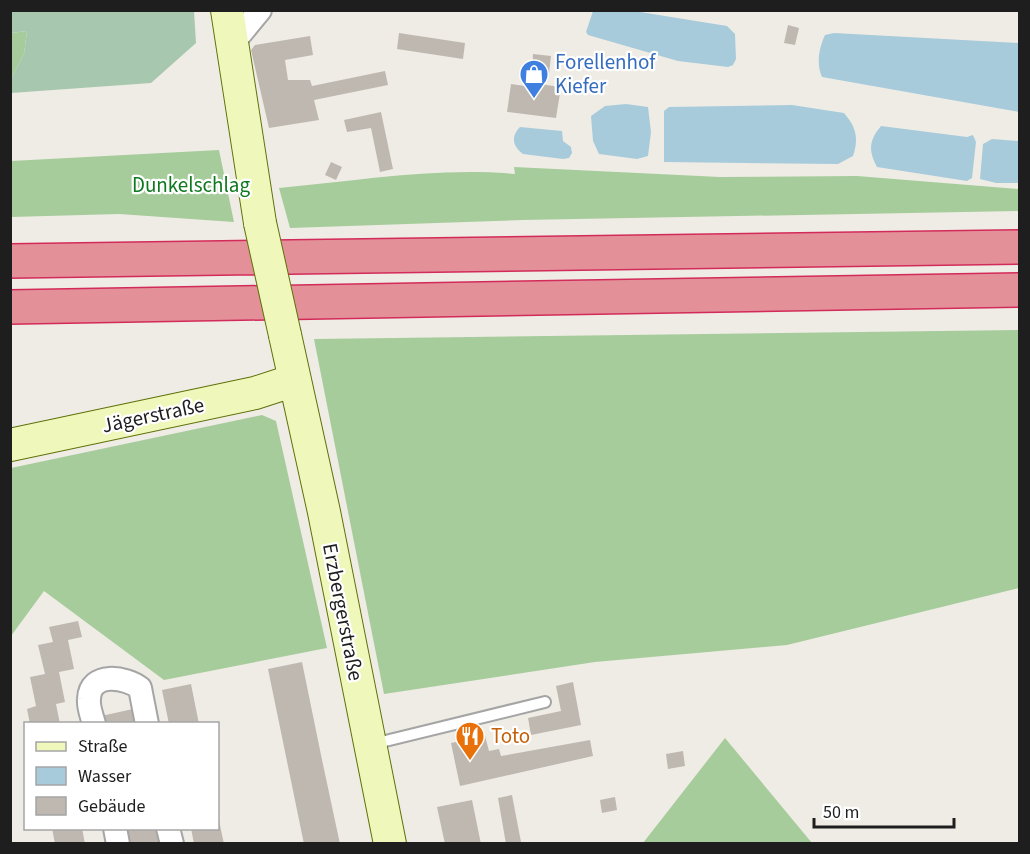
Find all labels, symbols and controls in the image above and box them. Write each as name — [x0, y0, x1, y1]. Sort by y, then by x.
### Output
place label: Forellenhof Kiefer — [555, 47, 656, 101]
shop icon: Forellenhof Kiefer — [518, 58, 550, 100]
park label: Dunkelschlag — [132, 170, 250, 200]
street label: Jägerstraße — [99, 390, 207, 440]
street label: Erzbergerstraße — [315, 541, 371, 683]
restaurant icon: Toto — [454, 720, 486, 762]
place label: Toto — [491, 721, 530, 751]
legend — [24, 722, 219, 830]
text: Straße — [78, 734, 128, 759]
text: Wasser — [78, 764, 132, 789]
scale bar — [814, 791, 954, 829]
text: Gebäude — [78, 794, 146, 819]
text: 50 m — [823, 800, 859, 825]

